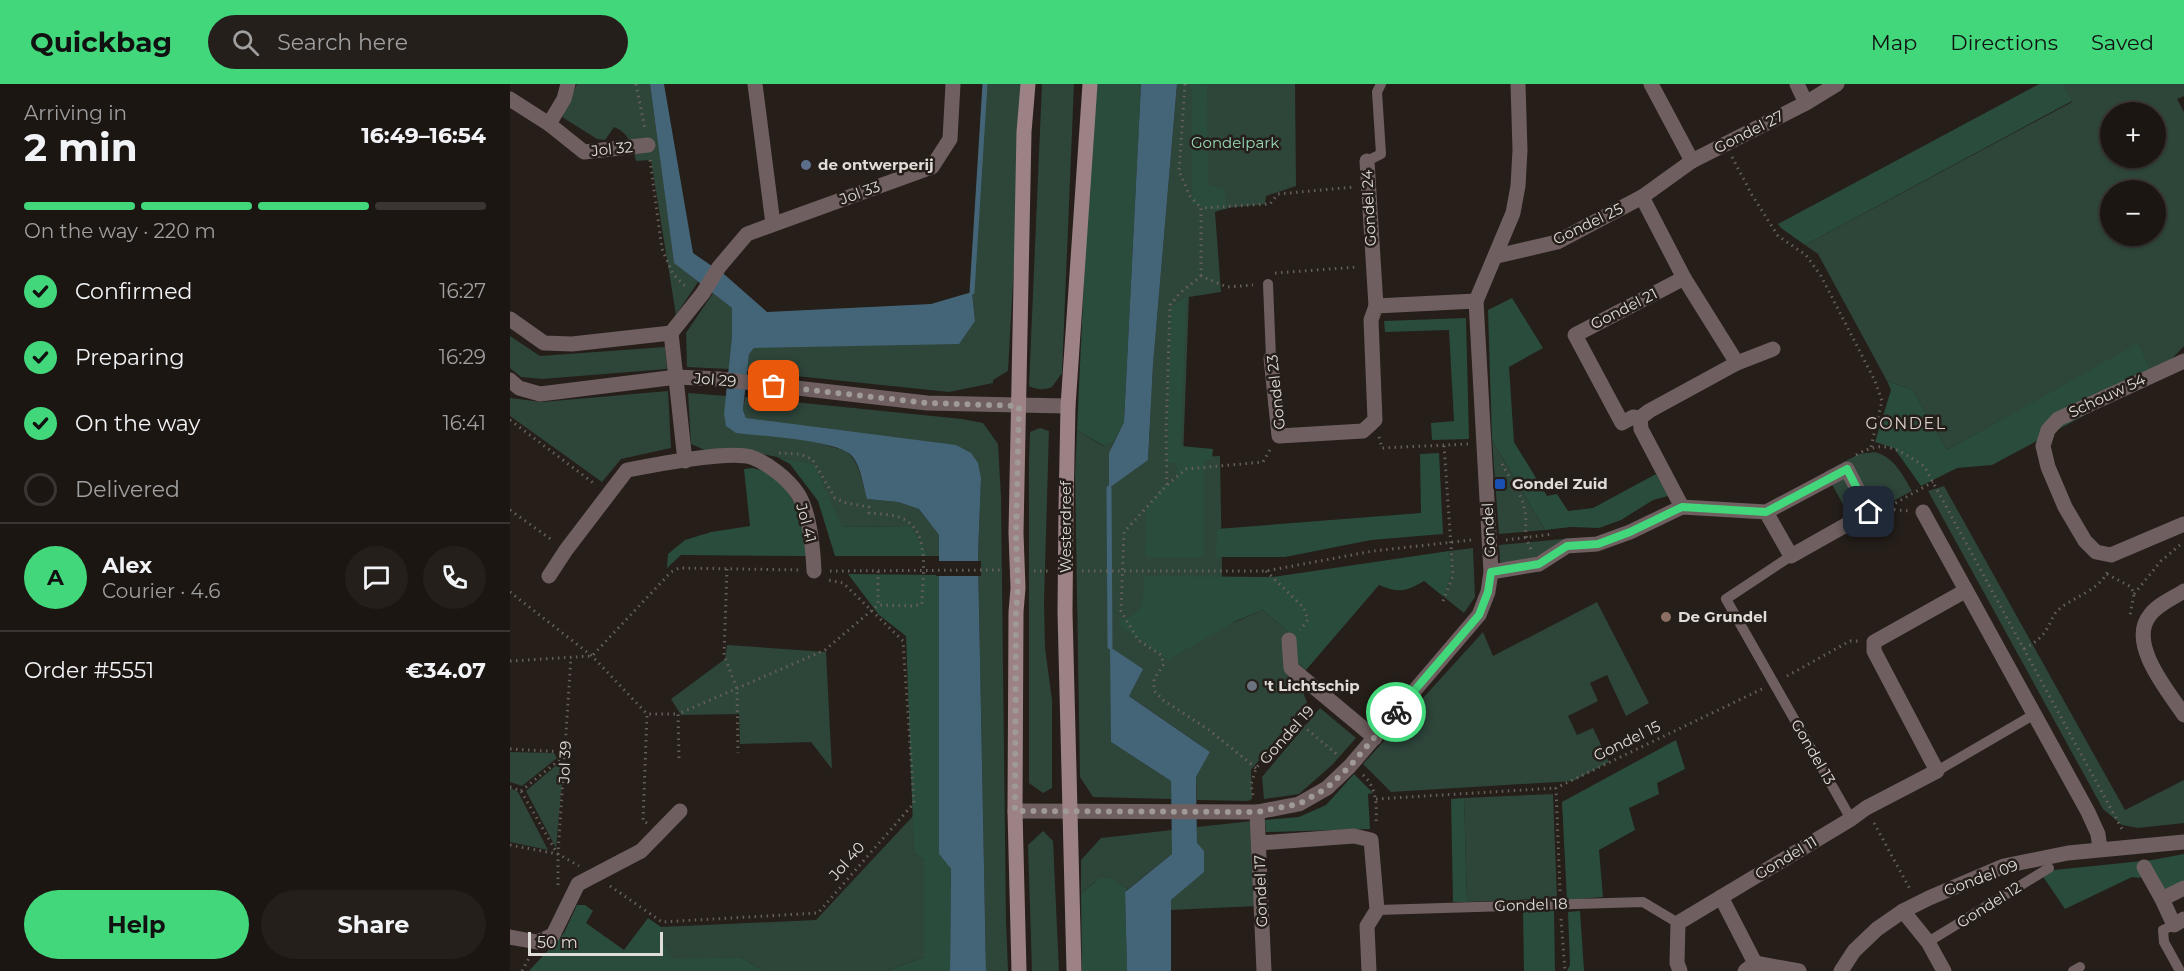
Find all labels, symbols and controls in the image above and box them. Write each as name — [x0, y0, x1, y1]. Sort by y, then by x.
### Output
search box — [208, 15, 628, 69]
text: Quickbag — [30, 25, 172, 59]
icon: search — [229, 26, 262, 59]
text: Search here — [277, 29, 408, 56]
text: Map — [1871, 30, 1917, 55]
text: Directions — [1950, 30, 2058, 55]
text: Saved — [2091, 30, 2154, 55]
text: Arriving in — [24, 101, 127, 125]
map controls — [2100, 102, 2166, 246]
button: + — [2100, 102, 2166, 168]
street label: Gondel 27 — [1711, 106, 1787, 157]
text: 16:49–16:54 — [361, 122, 486, 149]
text: 2 min — [24, 123, 138, 171]
park label: Gondelpark — [1191, 133, 1279, 152]
street label: Jol 32 — [589, 137, 634, 160]
place label: de ontwerperij — [818, 155, 934, 174]
marker: de ontwerperij — [799, 158, 813, 172]
street label: Gondel 24 — [1357, 169, 1380, 247]
street label: Jol 33 — [836, 176, 883, 209]
button: − — [2100, 180, 2166, 246]
street label: Gondel 25 — [1550, 198, 1626, 249]
text: On the way · 220 m — [24, 219, 216, 243]
icon: check — [24, 275, 57, 308]
text: Confirmed — [75, 278, 192, 305]
text: 16:27 — [439, 279, 486, 303]
street label: Gondel 21 — [1587, 284, 1660, 333]
icon: check — [24, 341, 57, 374]
text: Preparing — [75, 344, 184, 371]
text: 16:29 — [439, 345, 486, 369]
street label: Gondel 23 — [1262, 354, 1289, 431]
pin — [748, 360, 799, 411]
street label: Jol 29 — [692, 368, 737, 391]
icon: bag — [757, 369, 790, 402]
street label: Schouw 54 — [2065, 369, 2148, 422]
icon: check — [24, 407, 57, 440]
text: On the way — [75, 410, 200, 437]
text: 16:41 — [442, 411, 486, 435]
district label: GONDEL — [1865, 414, 1947, 433]
place label: Gondel Zuid — [1512, 474, 1608, 493]
text: Delivered — [75, 476, 180, 503]
marker: Gondel Zuid — [1493, 477, 1507, 491]
street label: Westerdreef — [1056, 480, 1075, 573]
pin — [1843, 486, 1894, 537]
icon: home — [1852, 495, 1885, 528]
street label: Jol 41 — [792, 500, 821, 545]
street label: Gondel — [1478, 502, 1499, 558]
button: chat — [345, 546, 408, 609]
button: phone — [423, 546, 486, 609]
text: Alex — [102, 552, 152, 579]
text: A — [47, 564, 64, 591]
text: Courier · 4.6 — [102, 579, 220, 603]
place label: De Grundel — [1678, 607, 1767, 626]
marker: De Grundel — [1659, 610, 1673, 624]
text: Order #5551 — [24, 657, 154, 684]
text: €34.07 — [406, 657, 486, 684]
place label: 't Lichtschip — [1264, 676, 1360, 695]
marker: 't Lichtschip — [1245, 679, 1259, 693]
courier — [1366, 682, 1426, 742]
icon: bike — [1380, 696, 1413, 729]
street label: Gondel 19 — [1255, 701, 1318, 768]
street label: Gondel 15 — [1590, 716, 1663, 765]
street label: Gondel 13 — [1787, 716, 1840, 788]
street label: Jol 39 — [554, 740, 575, 785]
street label: Gondel 11 — [1751, 832, 1820, 884]
street label: Jol 40 — [824, 838, 869, 885]
street label: Gondel 17 — [1250, 854, 1271, 928]
street label: Gondel 09 — [1941, 855, 2020, 900]
street label: Gondel 12 — [1953, 877, 2024, 932]
button: Help — [24, 890, 249, 959]
button: Share — [261, 890, 486, 959]
street label: Gondel 18 — [1494, 894, 1568, 915]
scale bar — [528, 929, 663, 956]
text: 50 m — [537, 933, 578, 952]

